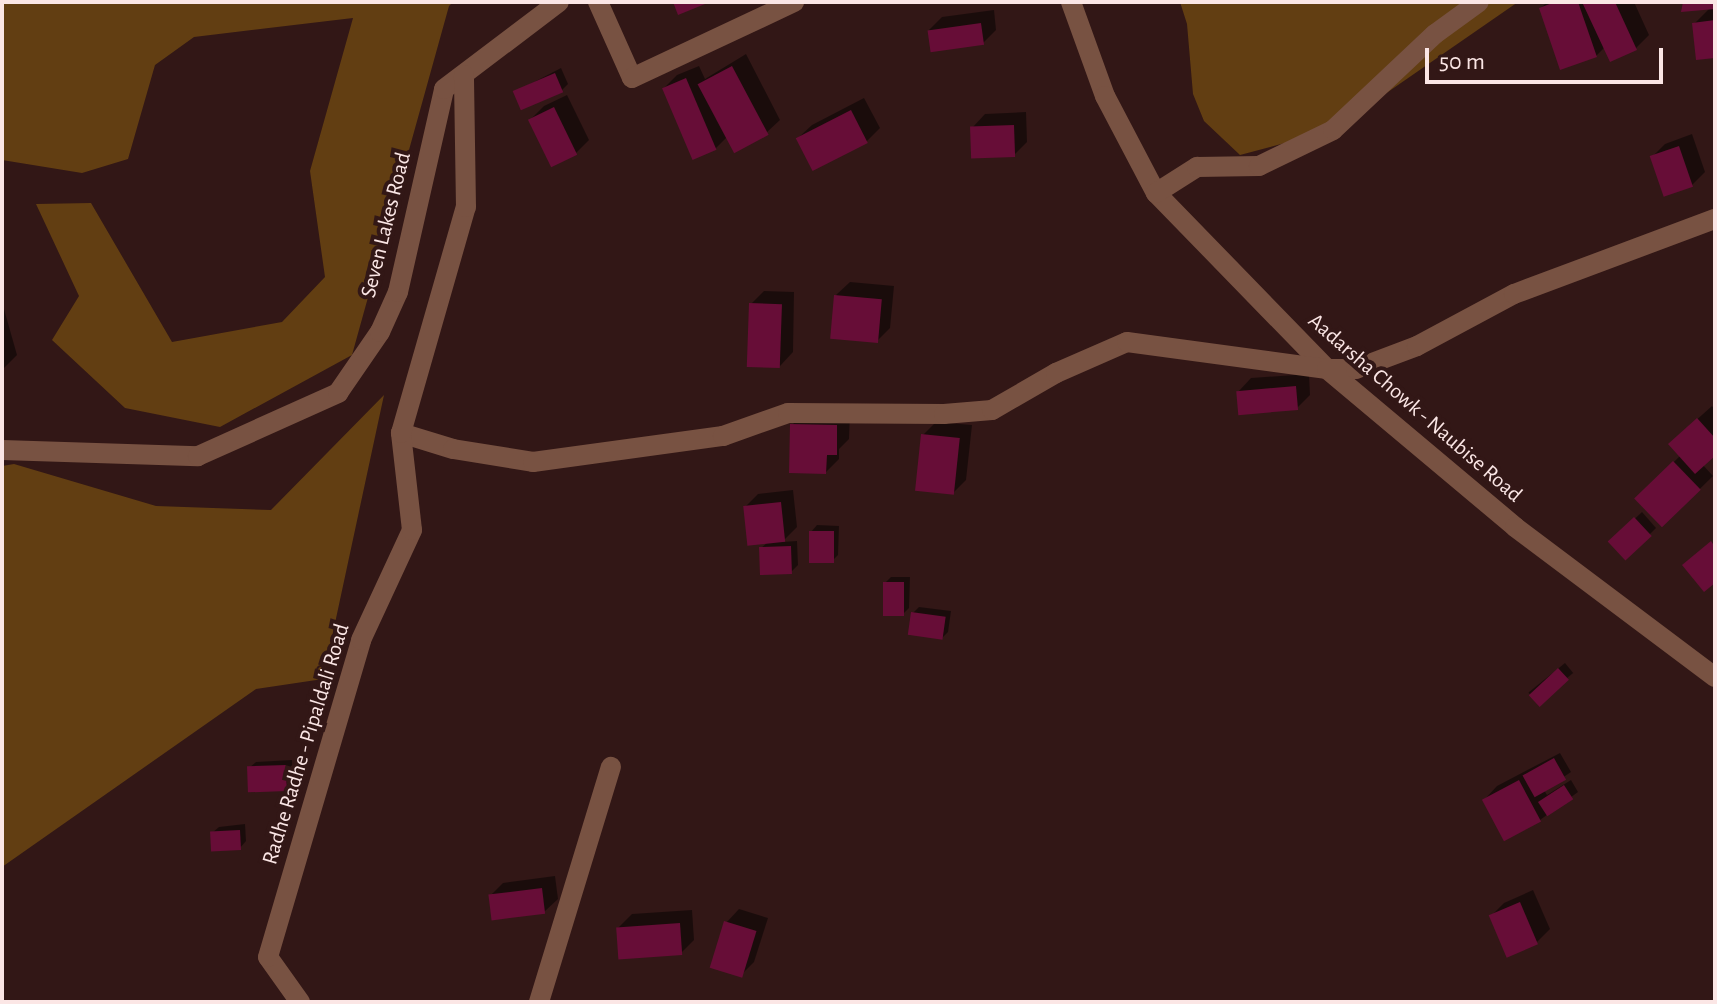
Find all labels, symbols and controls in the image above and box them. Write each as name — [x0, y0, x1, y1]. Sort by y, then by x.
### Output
scale bar — [1429, 32, 1667, 82]
text: 50 m — [1439, 50, 1485, 74]
street label: Seven Lakes Road — [355, 150, 417, 300]
street label: Aadarsha Chowk - Naubise Road — [1302, 308, 1528, 508]
street label: Radhe Radhe - Pipaldali Road — [257, 620, 355, 868]

